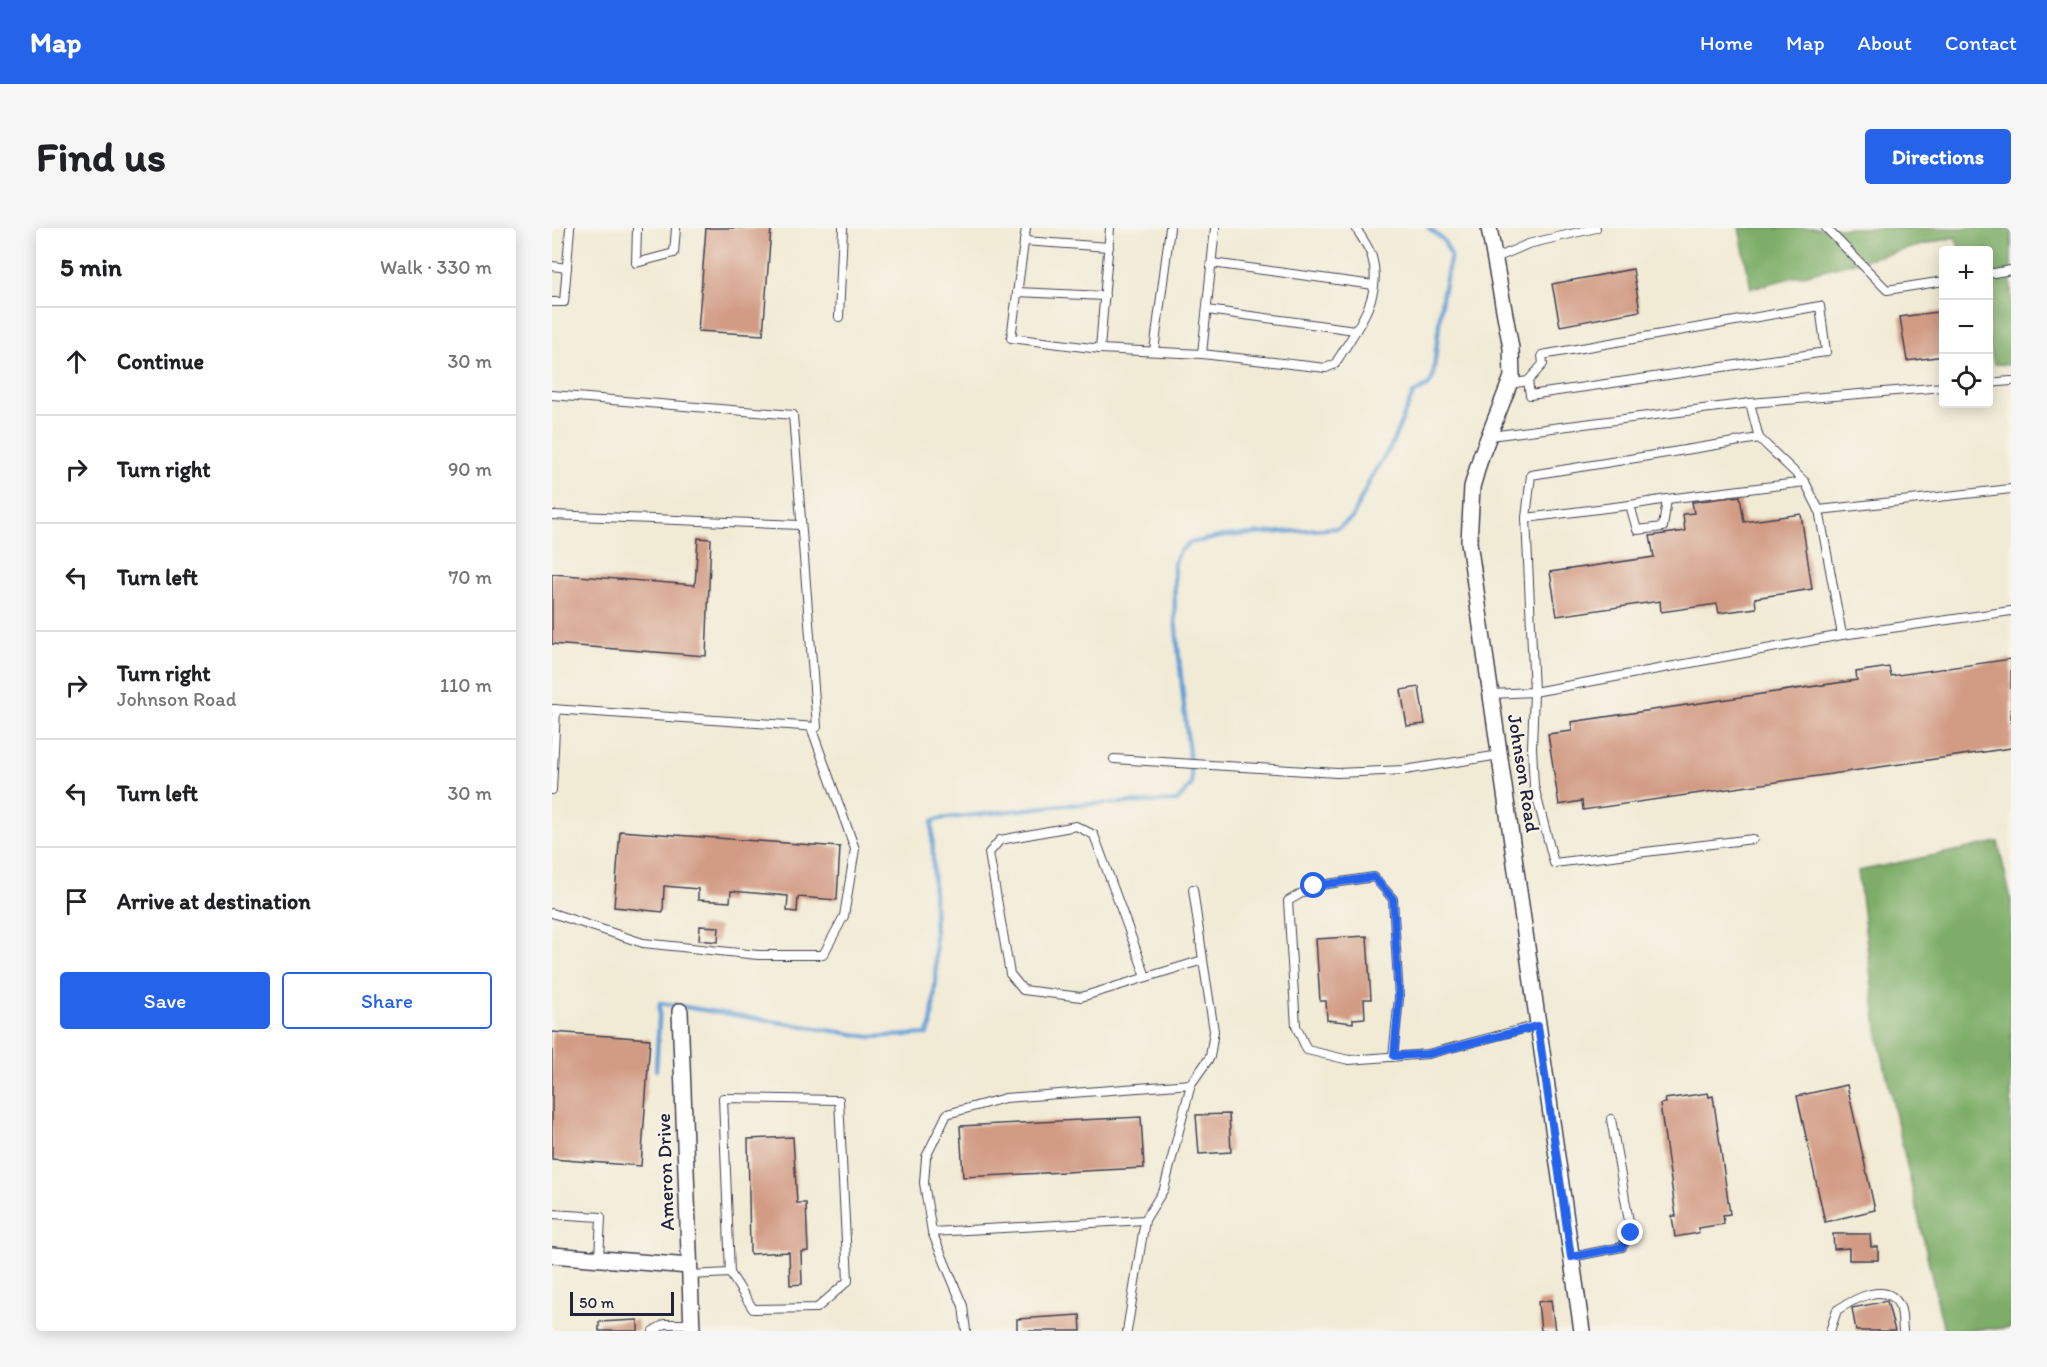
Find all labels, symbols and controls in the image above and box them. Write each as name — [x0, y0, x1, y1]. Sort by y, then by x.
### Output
text: Map — [30, 25, 81, 59]
text: Home — [1700, 30, 1753, 55]
text: Map — [1786, 30, 1825, 55]
text: About — [1858, 30, 1912, 55]
text: Contact — [1945, 30, 2017, 55]
button: Directions — [1865, 129, 2011, 184]
text: Find us — [36, 131, 166, 182]
map controls — [1939, 246, 1993, 408]
button: + — [1939, 246, 1993, 300]
text: 5 min — [60, 251, 122, 283]
text: Walk · 330 m — [380, 255, 492, 279]
button: − — [1939, 300, 1993, 354]
icon: ahead — [60, 345, 93, 378]
text: Continue — [117, 348, 204, 375]
text: 30 m — [447, 349, 492, 373]
button: locate — [1939, 354, 1993, 408]
icon: right — [60, 453, 93, 486]
text: Turn right — [117, 456, 211, 483]
text: 90 m — [448, 457, 492, 481]
icon: left — [60, 561, 93, 594]
text: Turn left — [117, 564, 198, 591]
text: 70 m — [448, 565, 492, 589]
text: Turn right — [117, 660, 211, 687]
icon: right — [60, 669, 93, 702]
text: 110 m — [440, 673, 492, 697]
text: Johnson Road — [117, 687, 236, 711]
street label: Johnson Road — [1503, 712, 1545, 834]
icon: left — [60, 777, 93, 810]
text: Turn left — [117, 780, 198, 807]
text: 30 m — [447, 781, 492, 805]
route start — [1300, 872, 1326, 898]
icon: arrive — [60, 885, 93, 918]
text: Arrive at destination — [117, 888, 311, 915]
button: Save — [60, 972, 270, 1029]
button: Share — [282, 972, 492, 1029]
street label: Ameron Drive — [651, 1113, 679, 1231]
route end — [1617, 1219, 1643, 1245]
scale bar — [570, 1289, 674, 1316]
text: 50 m — [579, 1293, 614, 1312]

